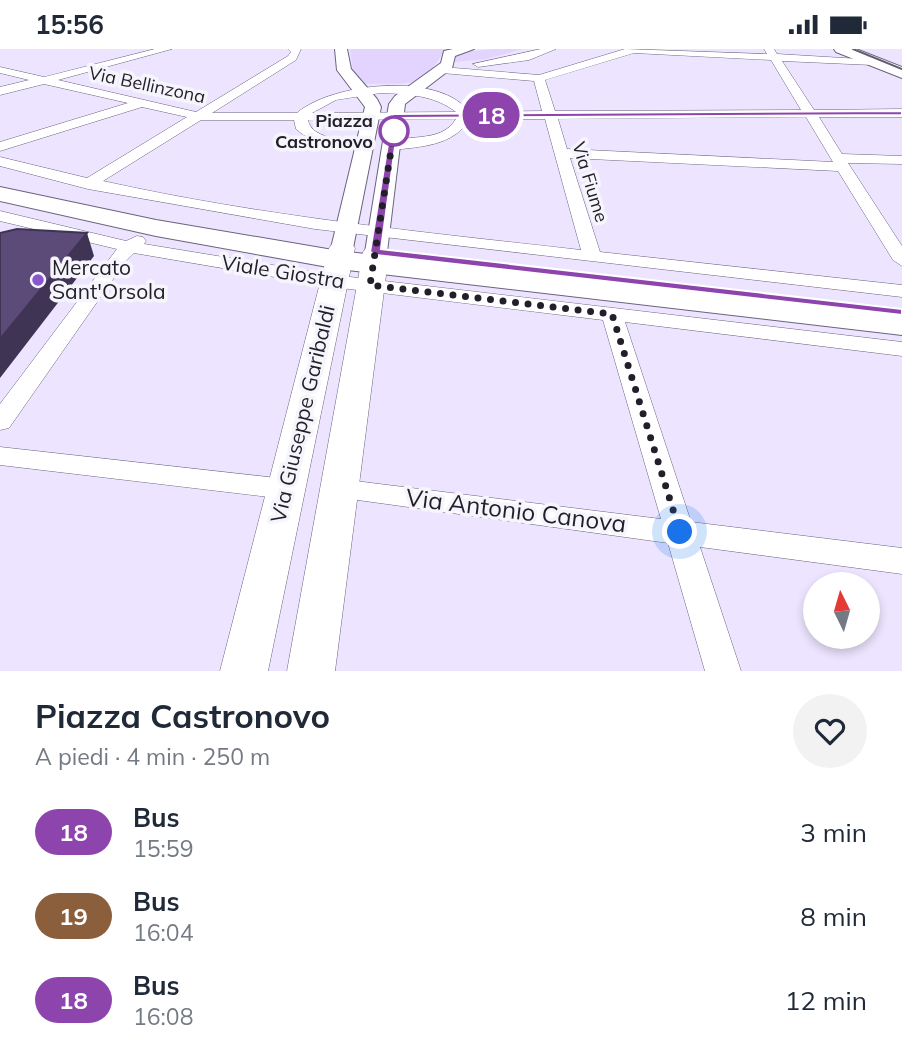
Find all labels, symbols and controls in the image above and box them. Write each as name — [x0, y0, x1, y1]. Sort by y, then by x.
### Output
text: 15:56 — [35, 8, 104, 41]
street label: Via Bellinzona — [87, 61, 207, 108]
line badge: 18 — [460, 92, 522, 138]
text: 18 — [477, 100, 505, 130]
place label: Piazza Castronovo — [275, 109, 373, 153]
marker: Piazza Castronovo — [379, 116, 409, 146]
street label: Via Fiume — [567, 139, 614, 225]
street label: Viale Giostra — [220, 248, 347, 294]
place label: Mercato Sant'Orsola — [52, 254, 166, 304]
marker: Mercato Sant'Orsola — [30, 272, 46, 288]
street label: Via Giuseppe Garibaldi — [264, 302, 340, 525]
street label: Via Antonio Canova — [404, 482, 628, 538]
your location — [662, 514, 697, 549]
north arrow — [803, 572, 880, 649]
map controls — [803, 572, 880, 649]
button: heart — [793, 694, 867, 768]
text: Piazza Castronovo — [35, 695, 330, 736]
text: A piedi · 4 min · 250 m — [35, 742, 270, 771]
text: Bus — [133, 801, 179, 834]
text: 3 min — [800, 816, 867, 849]
text: 18 — [59, 817, 88, 847]
text: 15:59 — [133, 834, 193, 863]
text: Bus — [133, 885, 179, 918]
text: 8 min — [800, 900, 867, 933]
text: 19 — [59, 901, 88, 931]
text: 16:04 — [133, 918, 193, 947]
text: Bus — [133, 969, 179, 1002]
text: 12 min — [785, 984, 867, 1017]
text: 18 — [59, 985, 88, 1015]
text: 16:08 — [133, 1002, 193, 1031]

